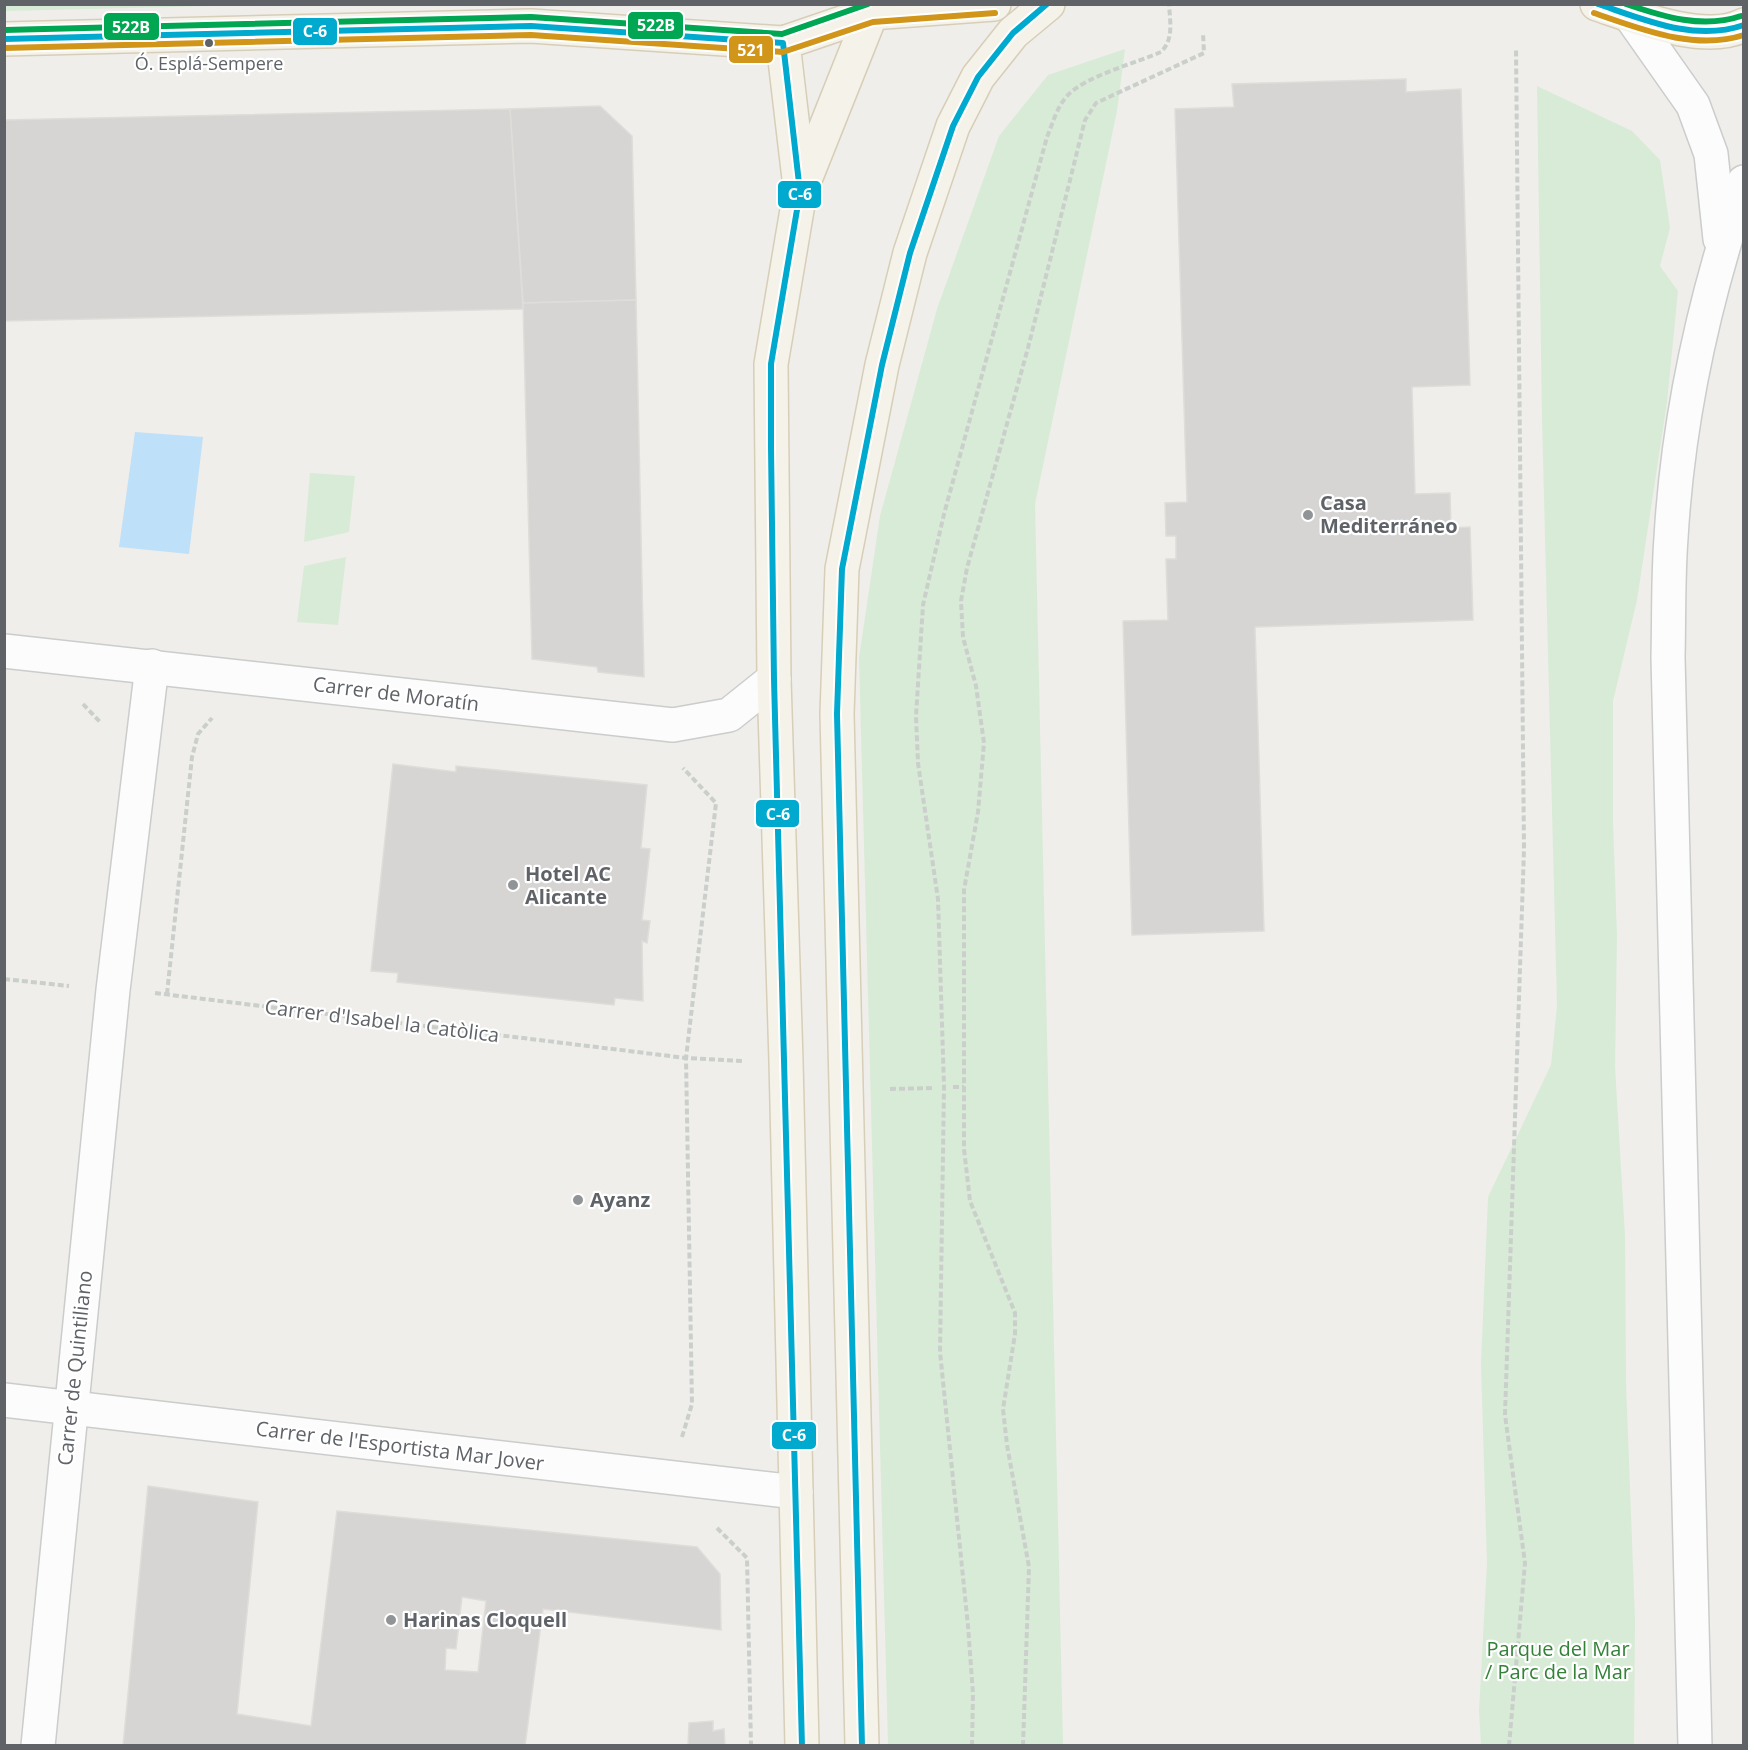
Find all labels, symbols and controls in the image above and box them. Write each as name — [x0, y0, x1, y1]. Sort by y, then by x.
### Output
line badge: 522B — [627, 11, 684, 40]
line badge: 522B — [103, 12, 160, 41]
text: 522B — [637, 14, 675, 36]
text: 522B — [112, 16, 150, 38]
line badge: C-6 — [292, 17, 338, 46]
text: C-6 — [303, 20, 327, 42]
line badge: 521 — [728, 35, 774, 64]
marker: Ó. Esplá-Sempere — [203, 37, 215, 49]
text: 521 — [737, 39, 765, 61]
place label: Ó. Esplá-Sempere — [135, 51, 283, 75]
line badge: C-6 — [777, 180, 822, 209]
text: C-6 — [788, 183, 812, 205]
place label: Casa Mediterráneo — [1320, 489, 1458, 539]
marker: Casa Mediterráneo — [1301, 508, 1315, 522]
street label: Carrer de Moratín — [311, 670, 481, 717]
line badge: C-6 — [755, 799, 800, 828]
text: C-6 — [766, 803, 790, 825]
place label: Hotel AC Alicante — [525, 860, 611, 910]
marker: Hotel AC Alicante — [506, 878, 520, 892]
street label: Carrer d'Isabel la Catòlica — [263, 993, 501, 1048]
place label: Ayanz — [590, 1186, 650, 1213]
marker: Ayanz — [571, 1193, 585, 1207]
street label: Carrer de Quintiliano — [51, 1269, 98, 1467]
street label: Carrer de l'Esportista Mar Jover — [254, 1414, 546, 1477]
line badge: C-6 — [771, 1421, 817, 1450]
text: C-6 — [782, 1424, 806, 1446]
place label: Harinas Cloquell — [403, 1606, 567, 1633]
marker: Harinas Cloquell — [384, 1613, 398, 1627]
park label: Parque del Mar / Parc de la Mar — [1485, 1635, 1631, 1685]

